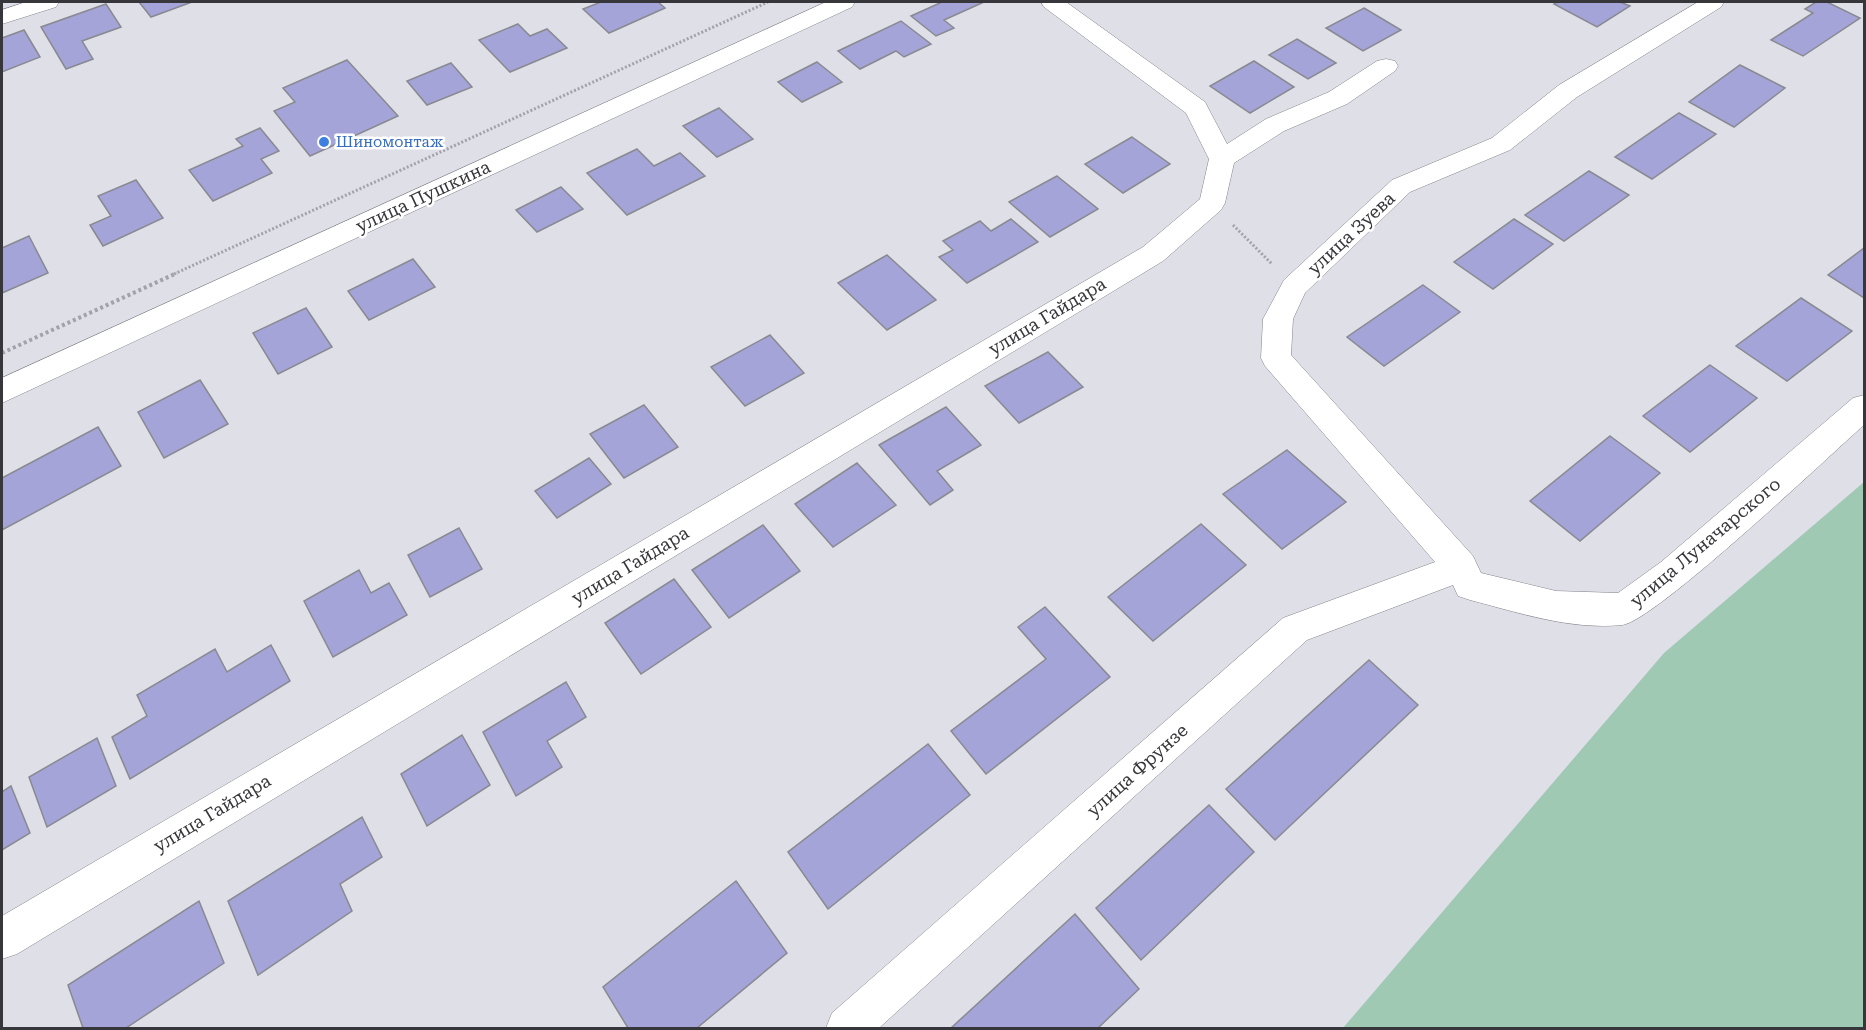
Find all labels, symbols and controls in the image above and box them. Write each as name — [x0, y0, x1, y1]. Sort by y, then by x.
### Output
place label: Шиномонтаж — [336, 133, 444, 151]
marker: Шиномонтаж — [317, 135, 331, 149]
street label: улица Пушкина — [352, 156, 494, 236]
street label: улица Зуева — [1303, 187, 1399, 279]
street label: улица Гайдара — [985, 273, 1110, 359]
street label: улица Луначарского — [1625, 473, 1785, 611]
street label: улица Гайдара — [568, 522, 693, 608]
street label: улица Фрунзе — [1082, 719, 1192, 821]
street label: улица Гайдара — [150, 770, 275, 856]

